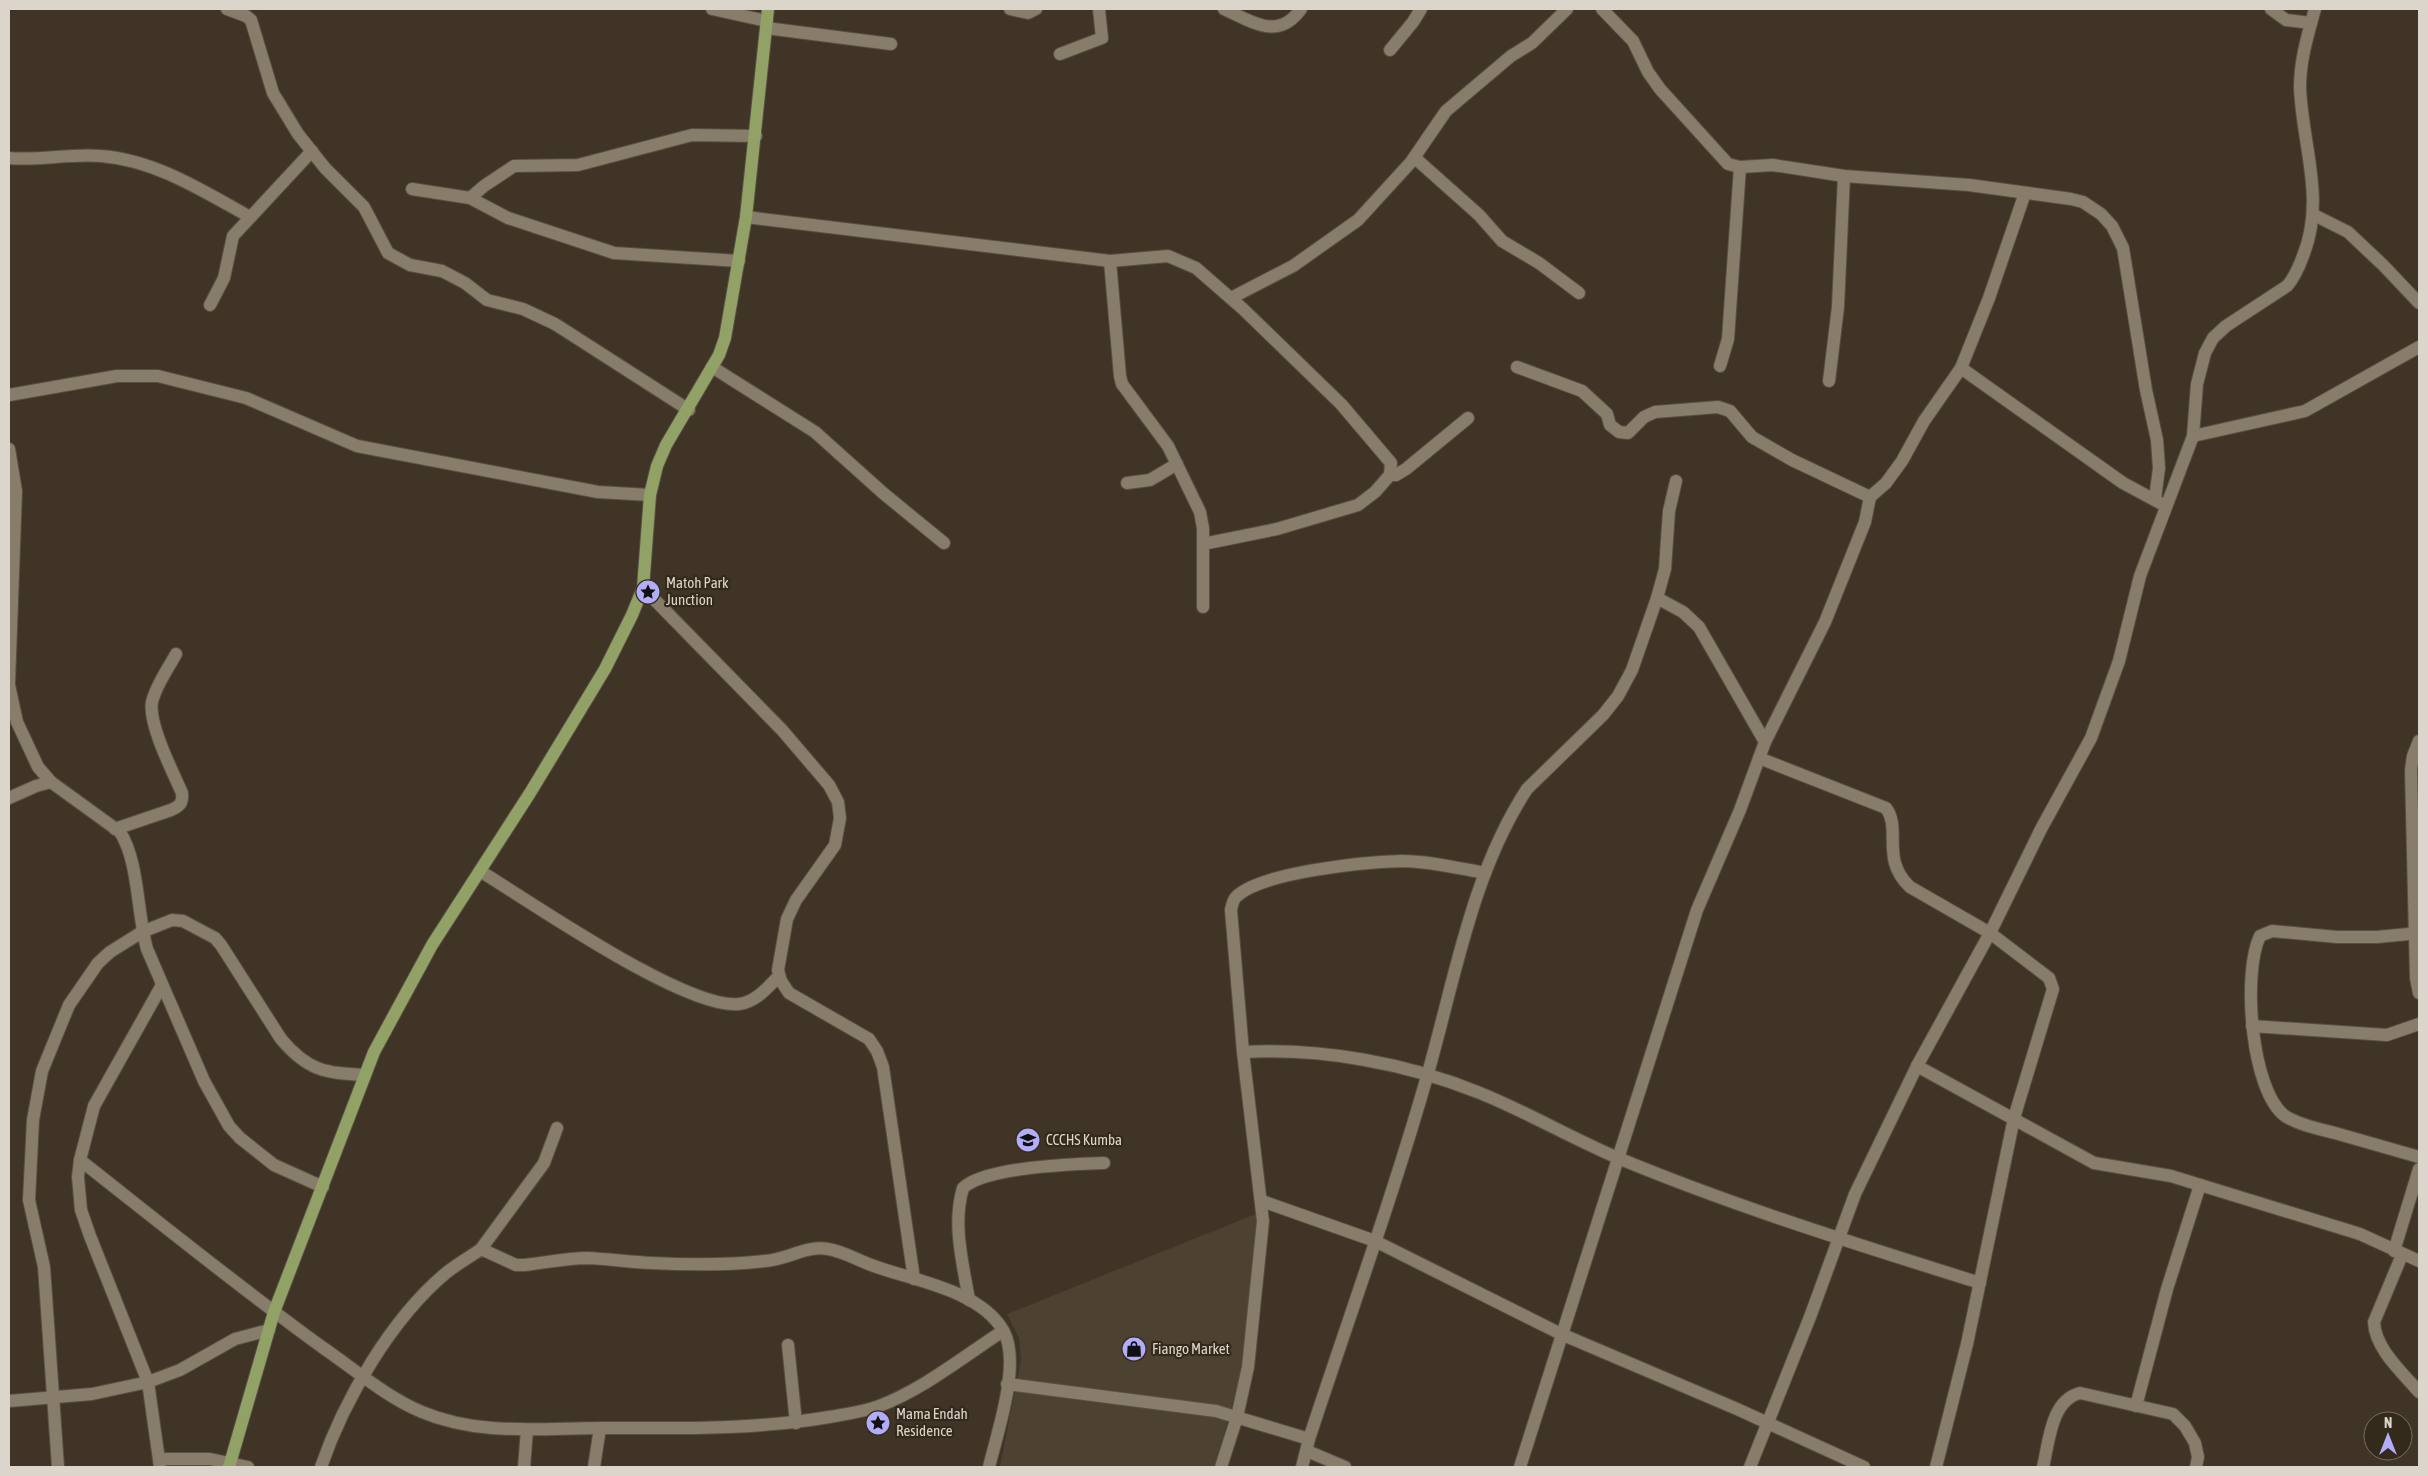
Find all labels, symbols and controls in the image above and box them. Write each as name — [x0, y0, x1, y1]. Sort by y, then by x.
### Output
place label: Matoh Park Junction — [666, 574, 729, 608]
place icon: Matoh Park Junction — [635, 579, 661, 605]
school or university icon: CCCHS Kumba — [1015, 1127, 1041, 1153]
place label: CCCHS Kumba — [1046, 1131, 1122, 1148]
shop icon: Fiango Market — [1121, 1336, 1147, 1362]
place label: Fiango Market — [1152, 1340, 1230, 1357]
place label: Mama Endah Residence — [896, 1405, 968, 1439]
place icon: Mama Endah Residence — [865, 1410, 891, 1436]
north arrow — [2363, 1411, 2413, 1461]
text: N — [2384, 1415, 2392, 1431]

